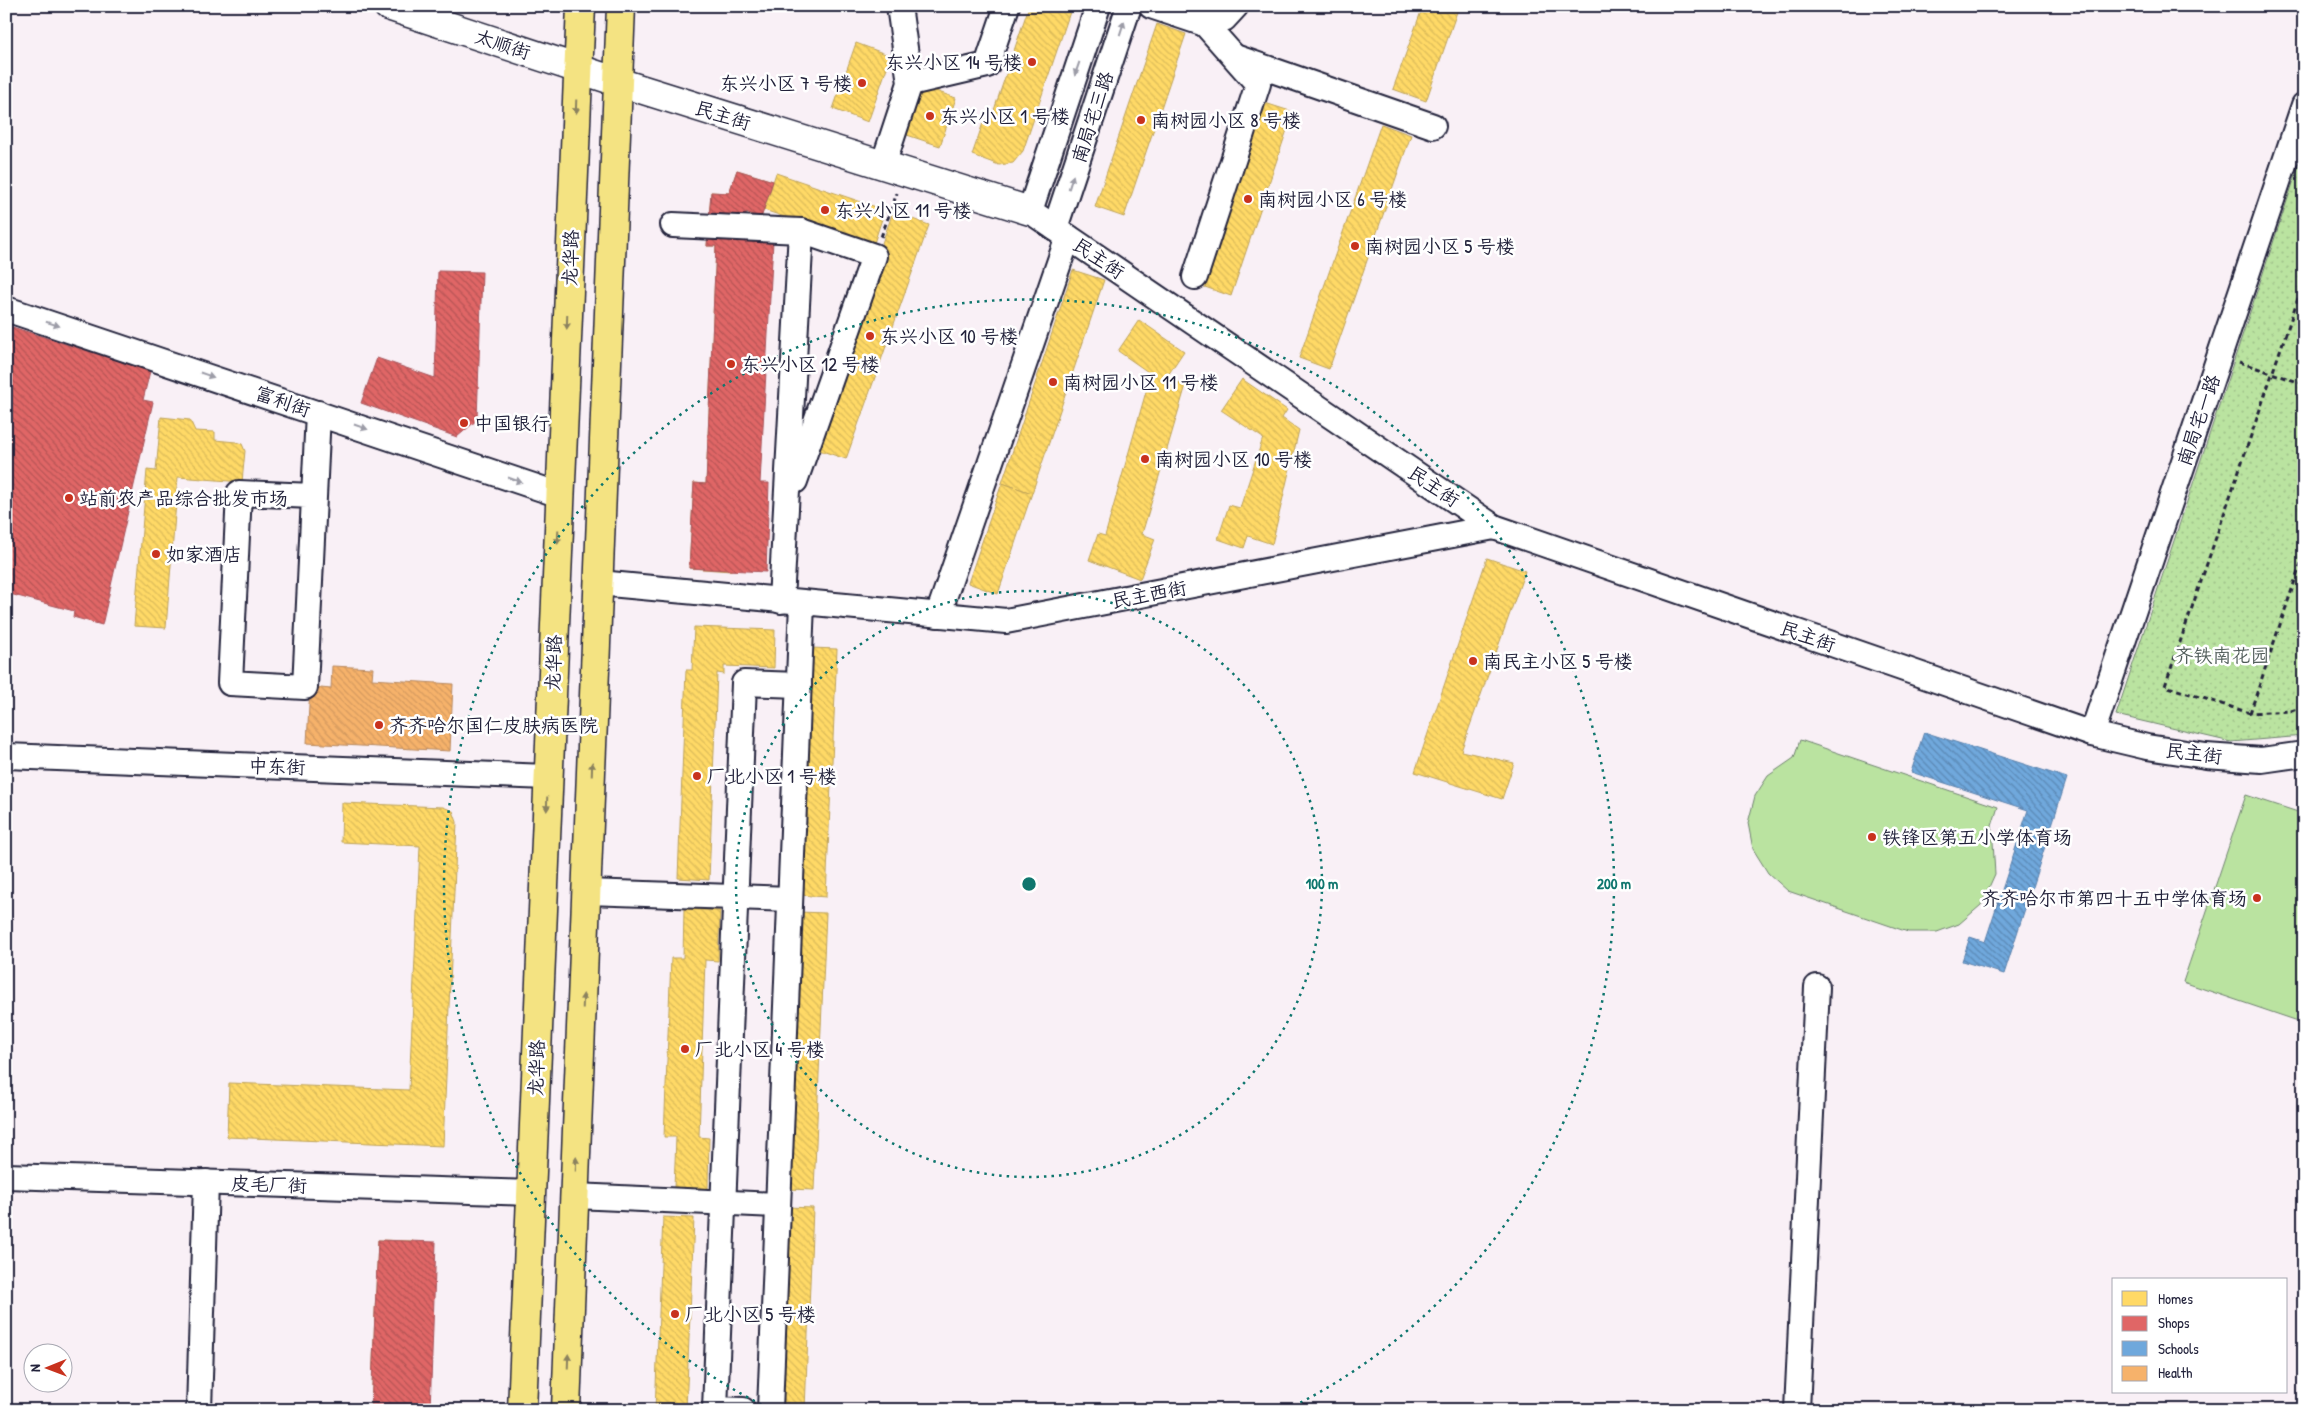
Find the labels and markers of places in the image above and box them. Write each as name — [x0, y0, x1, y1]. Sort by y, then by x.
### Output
place label: 东兴小区 14 号楼 — [885, 49, 1022, 75]
marker: 东兴小区 14 号楼 — [1026, 56, 1038, 68]
place label: 东兴小区 7 号楼 — [720, 70, 852, 96]
marker: 东兴小区 7 号楼 — [856, 77, 868, 89]
place label: 东兴小区 1 号楼 — [940, 103, 1070, 129]
place label: 南树园小区 8 号楼 — [1151, 107, 1301, 133]
marker: 东兴小区 1 号楼 — [924, 110, 936, 122]
marker: 南树园小区 8 号楼 — [1135, 114, 1147, 126]
place label: 南树园小区 6 号楼 — [1258, 186, 1407, 212]
marker: 南树园小区 6 号楼 — [1242, 193, 1254, 205]
place label: 东兴小区 11 号楼 — [835, 197, 972, 223]
marker: 东兴小区 11 号楼 — [819, 204, 831, 216]
place label: 南树园小区 5 号楼 — [1365, 233, 1515, 259]
marker: 南树园小区 5 号楼 — [1349, 240, 1361, 252]
place label: 东兴小区 10 号楼 — [880, 323, 1018, 349]
marker: 东兴小区 10 号楼 — [864, 330, 876, 342]
place label: 东兴小区 12 号楼 — [741, 351, 880, 377]
marker: 东兴小区 12 号楼 — [725, 358, 737, 370]
place label: 南树园小区 11 号楼 — [1063, 369, 1219, 395]
marker: 南树园小区 11 号楼 — [1047, 376, 1059, 388]
place label: 中国银行 — [474, 410, 550, 436]
marker: 中国银行 — [458, 417, 470, 429]
place label: 南树园小区 10 号楼 — [1155, 446, 1312, 472]
marker: 南树园小区 10 号楼 — [1139, 453, 1151, 465]
place label: 站前农产品综合批发市场 — [79, 485, 288, 511]
marker: 站前农产品综合批发市场 — [63, 492, 75, 504]
place label: 如家酒店 — [166, 541, 242, 567]
marker: 如家酒店 — [150, 548, 162, 560]
place label: 南民主小区 5 号楼 — [1483, 648, 1633, 674]
marker: 南民主小区 5 号楼 — [1467, 655, 1479, 667]
place label: 齐齐哈尔国仁皮肤病医院 — [389, 712, 598, 738]
marker: 齐齐哈尔国仁皮肤病医院 — [373, 719, 385, 731]
place label: 厂北小区 1 号楼 — [707, 763, 837, 789]
marker: 厂北小区 1 号楼 — [691, 770, 703, 782]
place label: 铁锋区第五小学体育场 — [1882, 824, 2072, 850]
marker: 铁锋区第五小学体育场 — [1866, 831, 1878, 843]
centre of rings — [1020, 875, 1038, 893]
place label: 齐齐哈尔市第四十五中学体育场 — [1981, 885, 2247, 911]
marker: 齐齐哈尔市第四十五中学体育场 — [2251, 892, 2263, 904]
place label: 厂北小区 4 号楼 — [695, 1036, 825, 1062]
marker: 厂北小区 4 号楼 — [679, 1043, 691, 1055]
place label: 厂北小区 5 号楼 — [685, 1301, 816, 1327]
marker: 厂北小区 5 号楼 — [669, 1308, 681, 1320]

